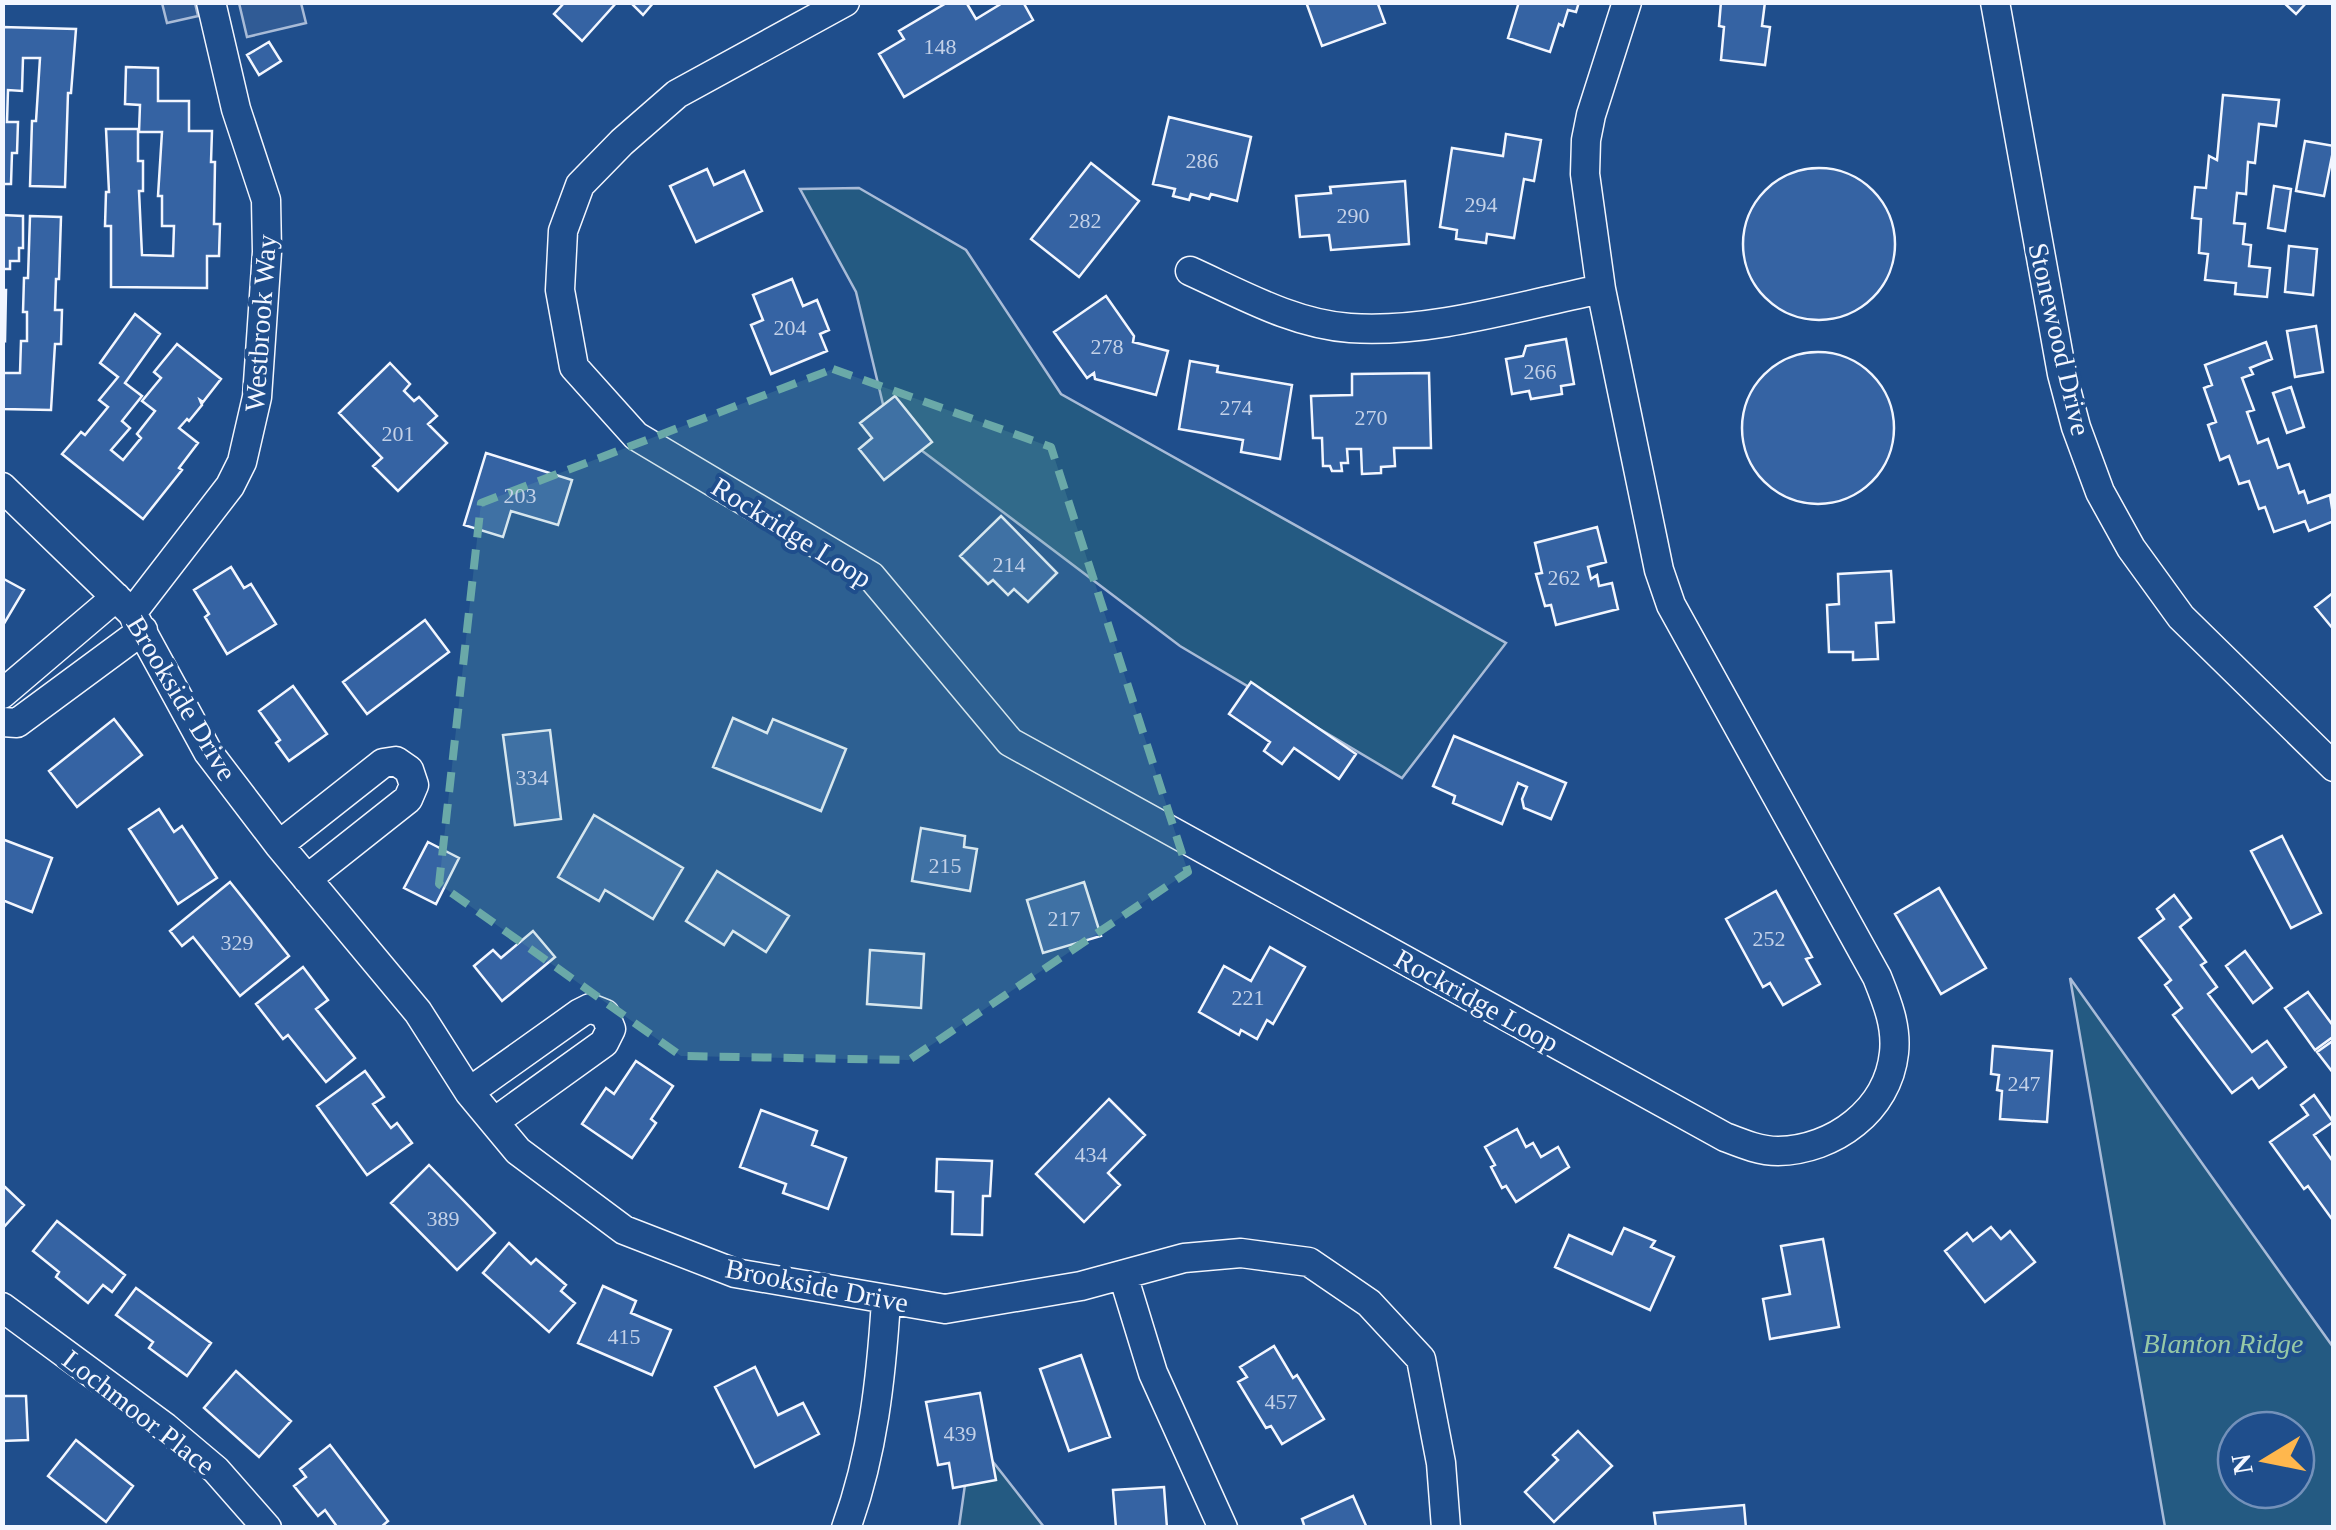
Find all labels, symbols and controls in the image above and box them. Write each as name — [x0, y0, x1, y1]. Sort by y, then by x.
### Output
house number: 148 — [924, 34, 957, 59]
house number: 286 — [1186, 148, 1219, 173]
house number: 294 — [1465, 192, 1498, 217]
house number: 290 — [1337, 203, 1370, 228]
house number: 282 — [1069, 208, 1102, 233]
street label: Westbrook Way — [239, 233, 282, 413]
street label: Stonewood Drive — [2022, 240, 2097, 438]
house number: 204 — [774, 315, 807, 340]
house number: 278 — [1091, 334, 1124, 359]
house number: 266 — [1524, 359, 1557, 384]
house number: 274 — [1220, 395, 1253, 420]
house number: 270 — [1355, 405, 1388, 430]
house number: 201 — [382, 421, 415, 446]
street label: Rockridge Loop — [706, 471, 877, 594]
house number: 203 — [504, 483, 537, 508]
house number: 214 — [993, 552, 1026, 577]
house number: 262 — [1548, 565, 1581, 590]
street label: Brookside Drive — [120, 611, 243, 786]
house number: 334 — [516, 765, 549, 790]
house number: 215 — [929, 853, 962, 878]
house number: 217 — [1048, 906, 1081, 931]
house number: 252 — [1753, 926, 1786, 951]
house number: 329 — [221, 930, 254, 955]
street label: Rockridge Loop — [1389, 943, 1564, 1058]
house number: 221 — [1232, 985, 1265, 1010]
house number: 247 — [2008, 1071, 2041, 1096]
house number: 434 — [1075, 1142, 1108, 1167]
house number: 389 — [427, 1206, 460, 1231]
street label: Brookside Drive — [723, 1253, 911, 1318]
house number: 415 — [608, 1324, 641, 1349]
park label: Blanton Ridge — [2143, 1328, 2303, 1359]
street label: Lochmoor Place — [57, 1343, 221, 1481]
house number: 457 — [1265, 1389, 1298, 1414]
north arrow — [2216, 1410, 2316, 1510]
house number: 439 — [944, 1421, 977, 1446]
text: N — [2225, 1452, 2259, 1477]

